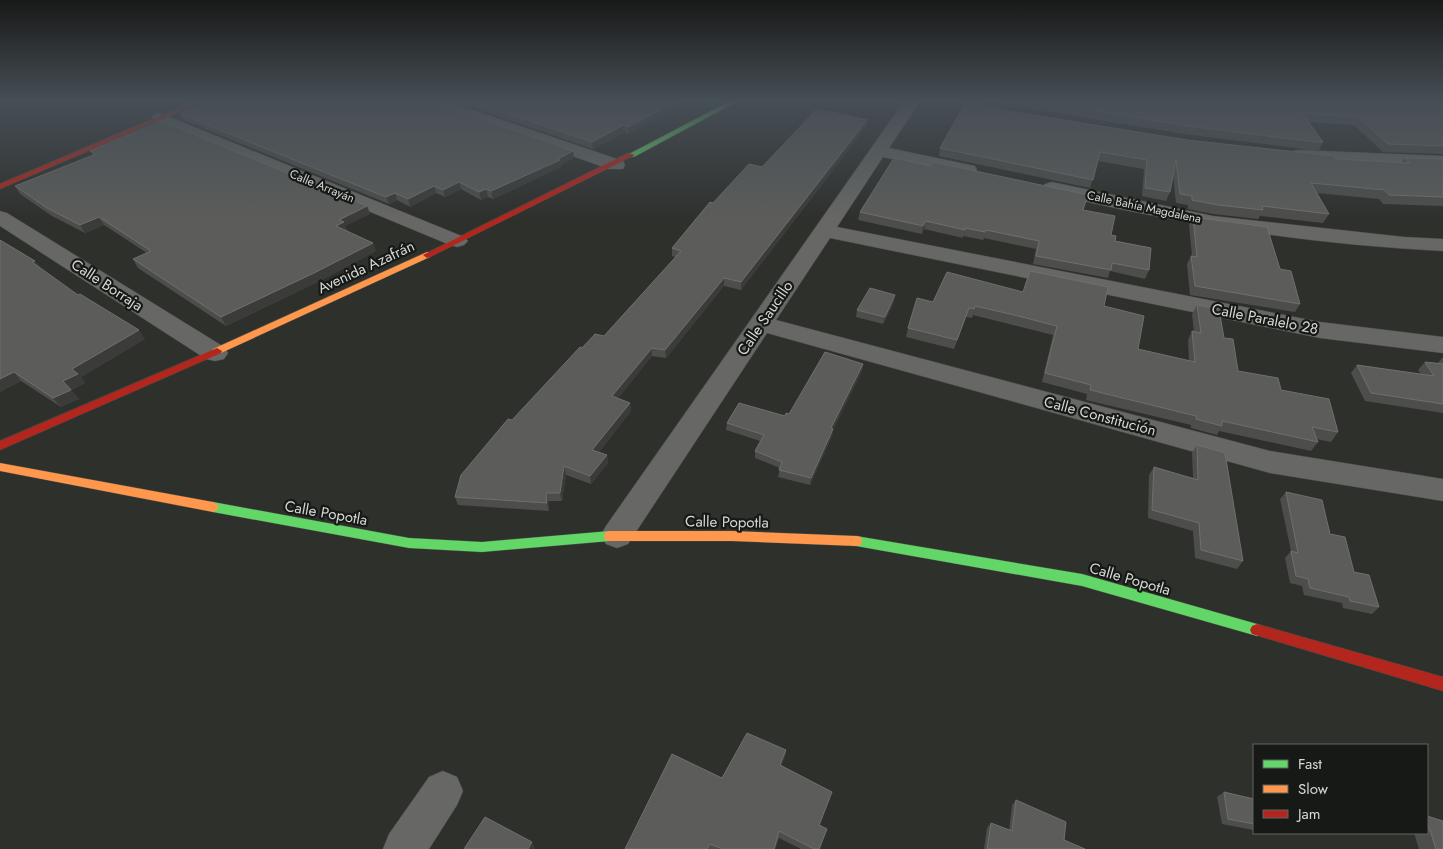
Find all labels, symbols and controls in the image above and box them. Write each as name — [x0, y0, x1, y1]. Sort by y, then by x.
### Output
street label: Calle Arrayán — [287, 165, 357, 207]
street label: Calle Bahía Magdalena — [1085, 186, 1203, 228]
street label: Avenida Azafrán — [314, 235, 418, 299]
street label: Calle Borraja — [67, 254, 147, 316]
street label: Calle Saucillo — [732, 276, 798, 360]
street label: Calle Paralelo 28 — [1210, 298, 1320, 340]
street label: Calle Constitución — [1042, 390, 1158, 442]
street label: Calle Popotla — [283, 495, 369, 531]
street label: Calle Popotla — [685, 510, 769, 534]
street label: Calle Popotla — [1087, 557, 1173, 601]
legend — [1253, 744, 1428, 834]
text: Fast — [1298, 753, 1322, 775]
text: Slow — [1298, 778, 1329, 800]
text: Jam — [1296, 803, 1321, 825]

